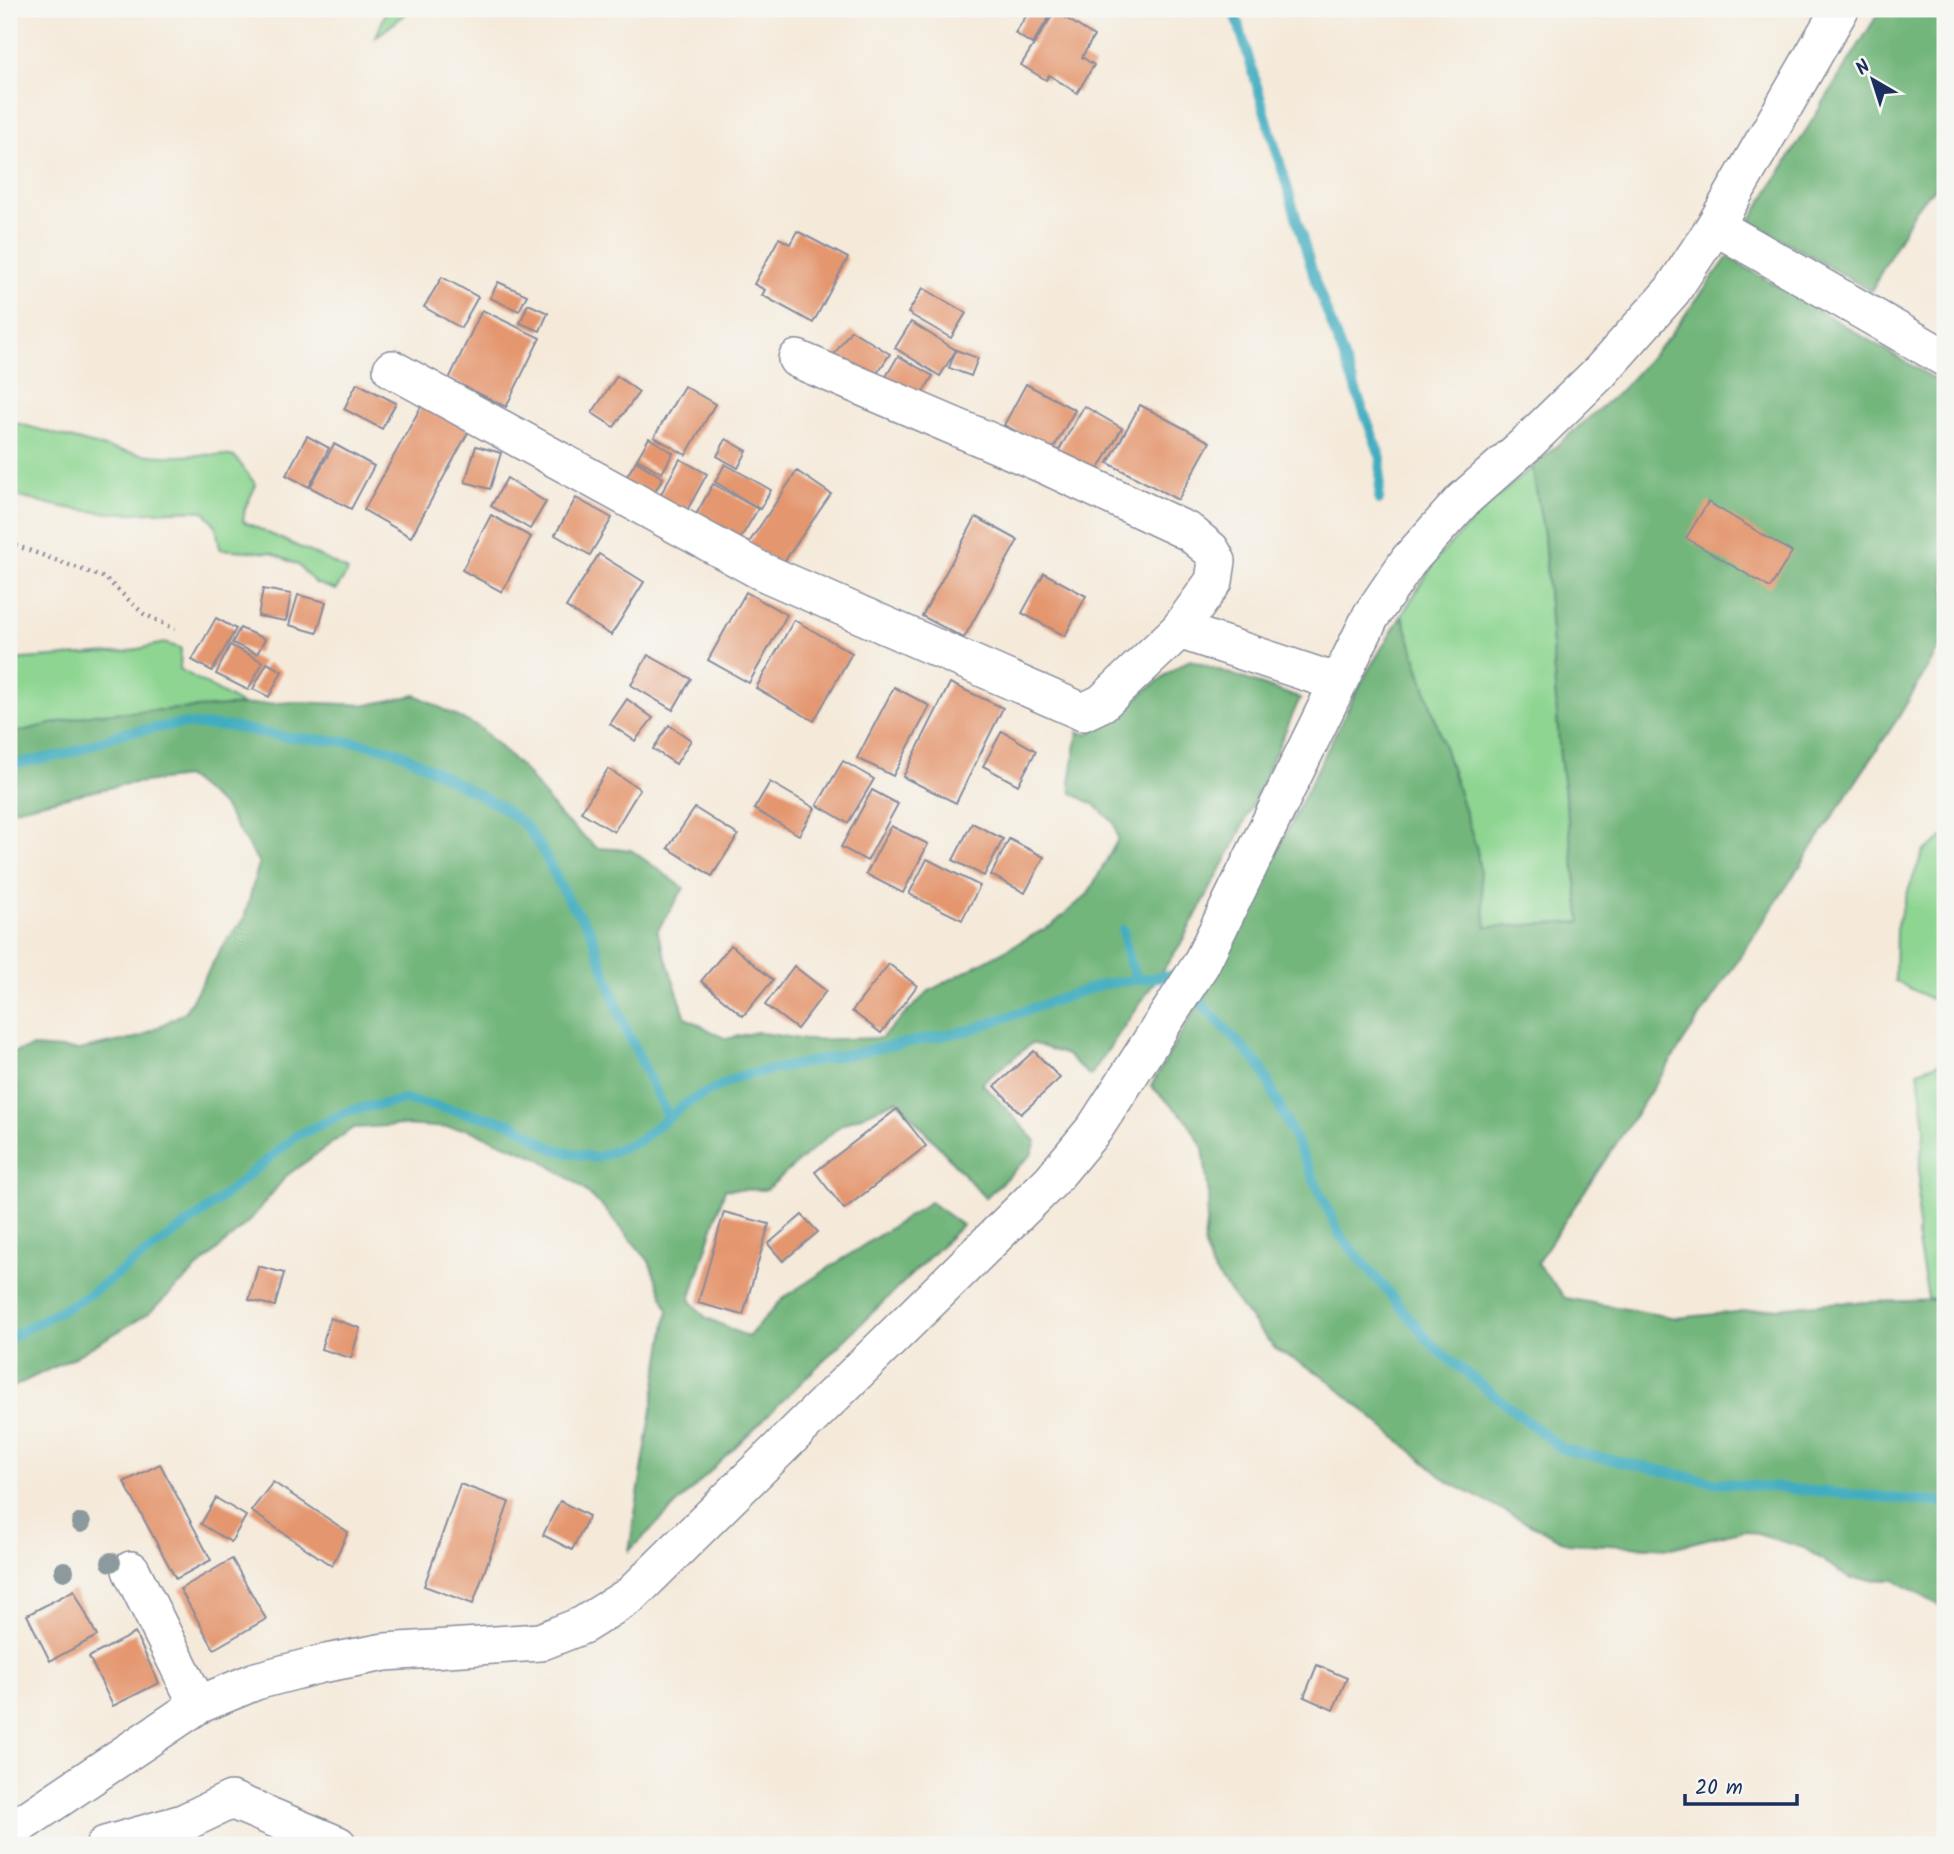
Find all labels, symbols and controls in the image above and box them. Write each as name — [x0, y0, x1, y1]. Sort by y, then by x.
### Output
north arrow — [1839, 46, 1909, 116]
text: N — [1849, 53, 1878, 84]
scale bar — [1685, 1763, 1797, 1807]
text: 20 m — [1695, 1772, 1743, 1805]

